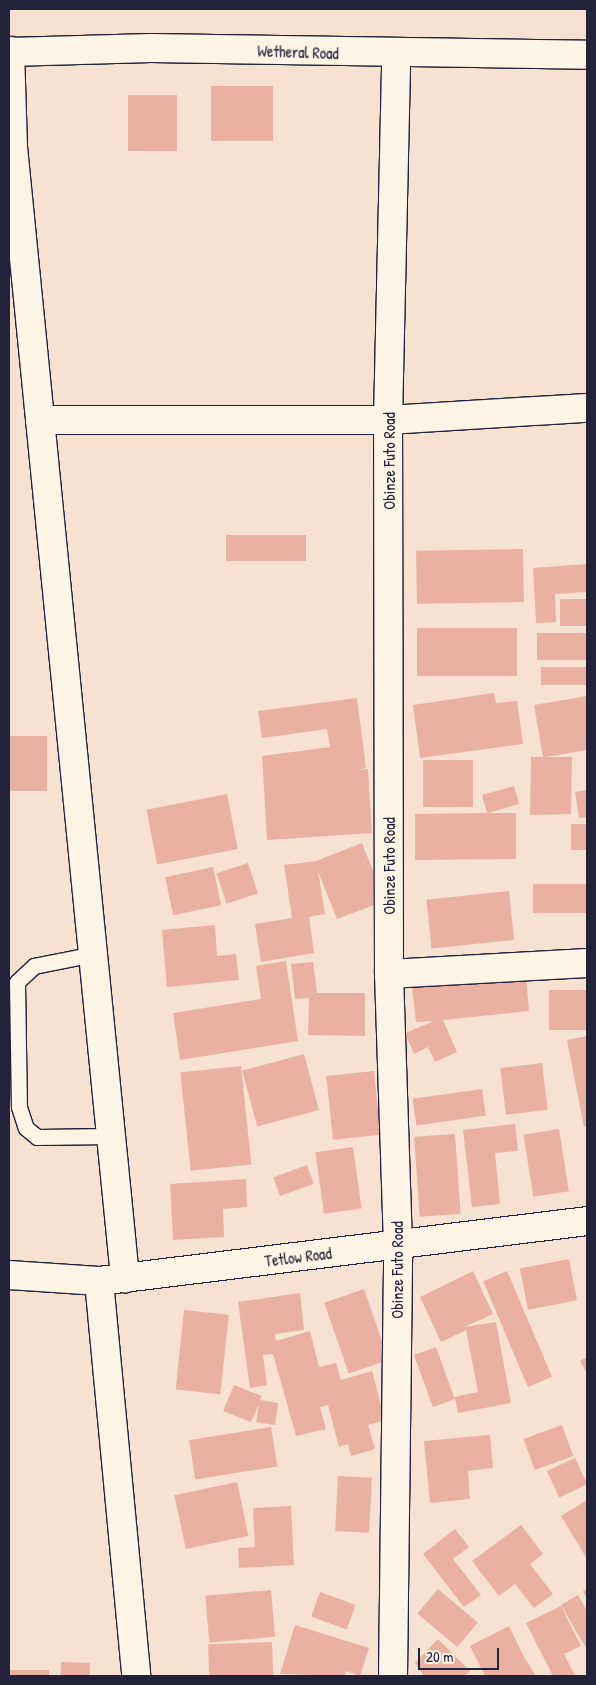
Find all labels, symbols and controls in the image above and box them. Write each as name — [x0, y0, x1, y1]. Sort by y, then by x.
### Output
street label: Wetheral Road — [257, 41, 339, 63]
street label: Obinze Futo Road — [379, 412, 399, 510]
street label: Obinze Futo Road — [379, 817, 399, 915]
street label: Obinze Futo Road — [387, 1221, 407, 1319]
street label: Tetlow Road — [263, 1243, 333, 1271]
scale bar — [421, 1638, 502, 1670]
text: 20 m — [426, 1646, 453, 1667]

